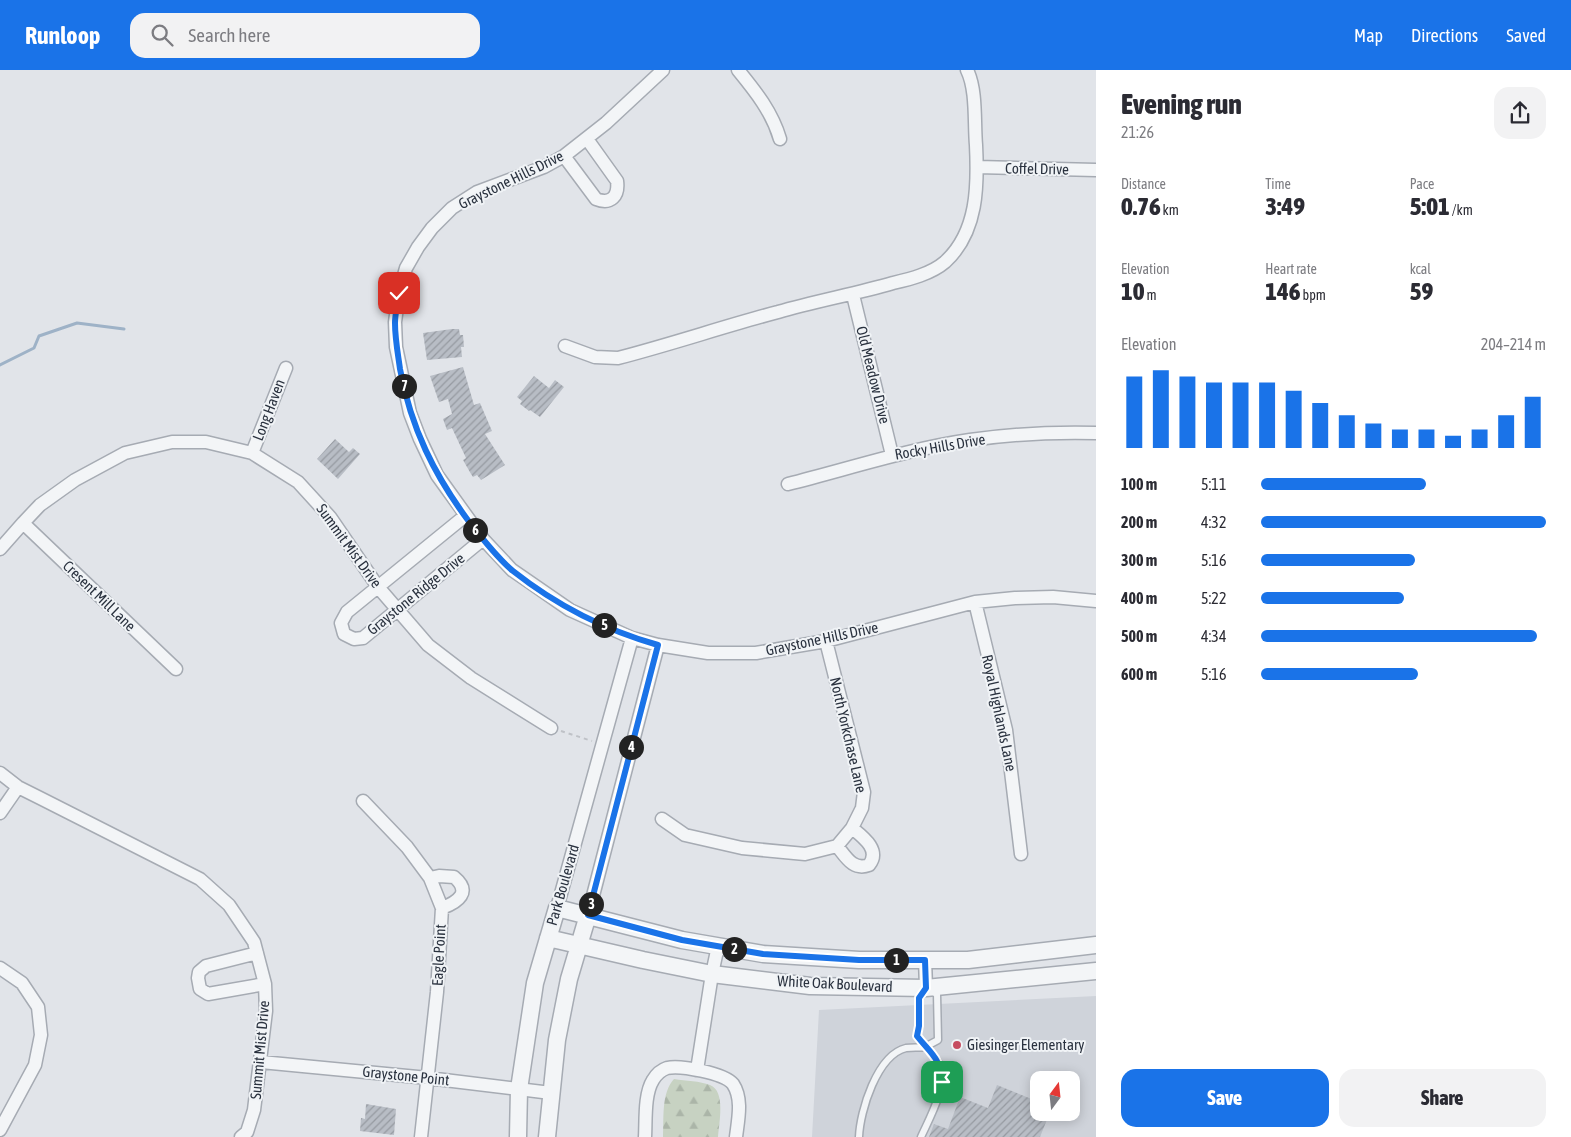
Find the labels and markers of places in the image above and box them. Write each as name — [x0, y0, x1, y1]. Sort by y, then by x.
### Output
pin — [378, 272, 420, 314]
pin: 7 — [392, 374, 416, 398]
pin: 6 — [462, 518, 488, 542]
pin: 5 — [592, 612, 616, 638]
pin: 4 — [618, 734, 644, 760]
pin: 3 — [578, 892, 604, 916]
pin: 2 — [722, 936, 746, 962]
pin: 1 — [884, 948, 908, 972]
place label: Giesinger Elementary — [967, 1036, 1084, 1053]
marker: Giesinger Elementary — [951, 1039, 963, 1051]
pin — [921, 1061, 963, 1103]

